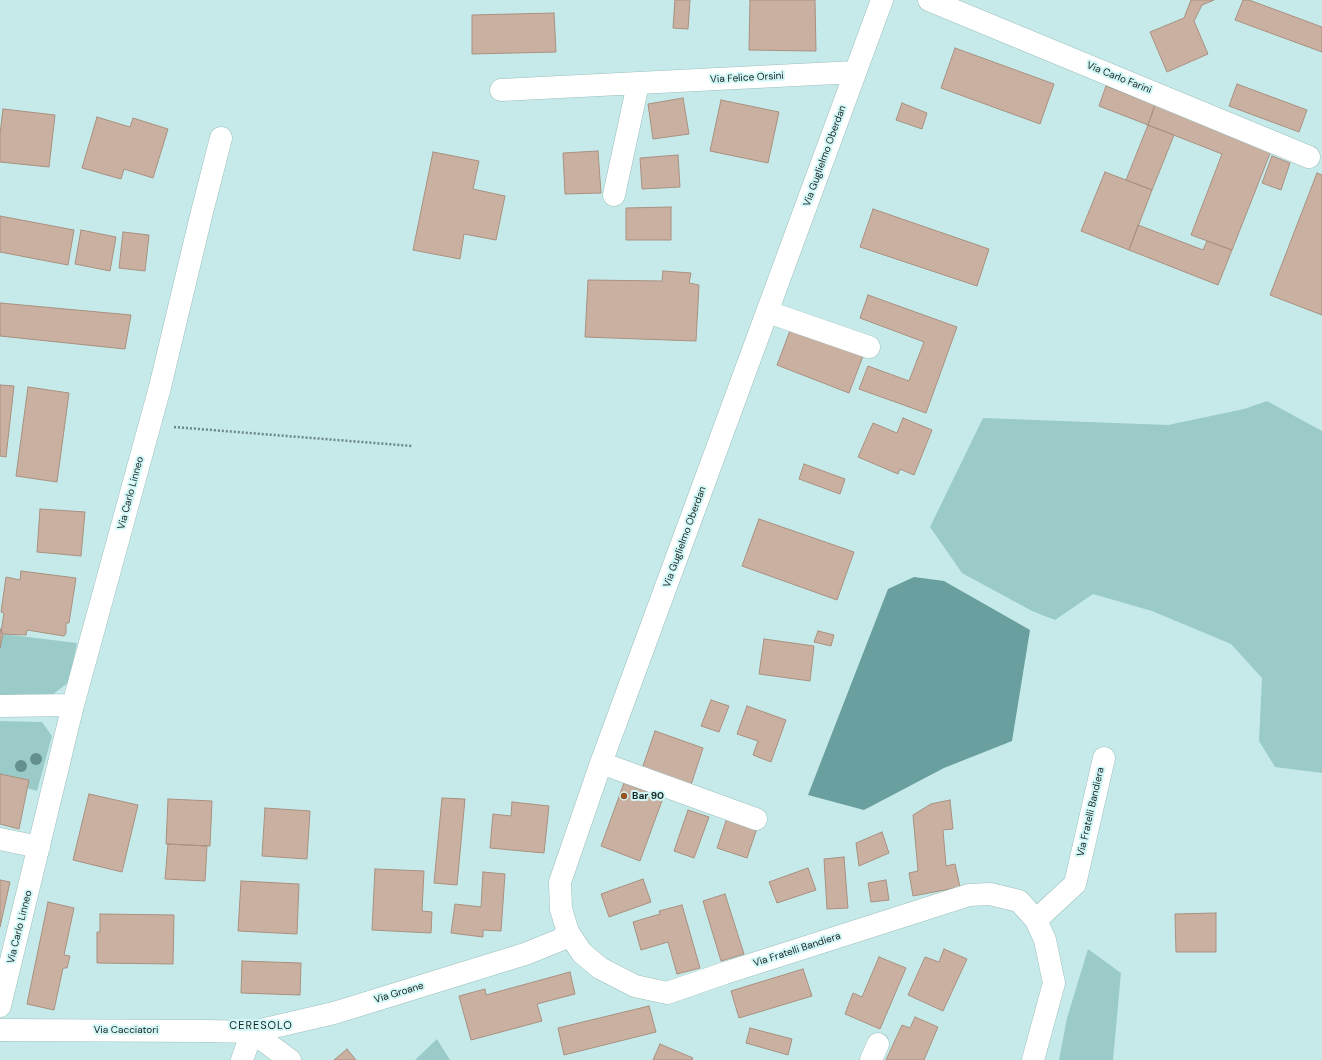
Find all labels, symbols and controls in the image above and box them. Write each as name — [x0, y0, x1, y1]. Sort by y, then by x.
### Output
street label: Via Carlo Farini — [1085, 60, 1153, 96]
street label: Via Felice Orsini — [710, 70, 784, 86]
street label: Via Guglielmo Oberdan — [801, 104, 849, 208]
street label: Via Carlo Linneo — [115, 455, 147, 531]
street label: Via Guglielmo Oberdan — [661, 485, 709, 589]
street label: Via Fratelli Bandiera — [1075, 766, 1107, 858]
place label: Bar 90 — [632, 790, 664, 802]
marker: Bar 90 — [619, 791, 629, 801]
street label: Via Carlo Linneo — [5, 889, 35, 965]
street label: Via Fratelli Bandiera — [752, 930, 842, 970]
street label: Via Groane — [373, 980, 425, 1006]
district label: CERESOLO — [229, 1019, 293, 1033]
street label: Via Cacciatori — [94, 1024, 158, 1036]

